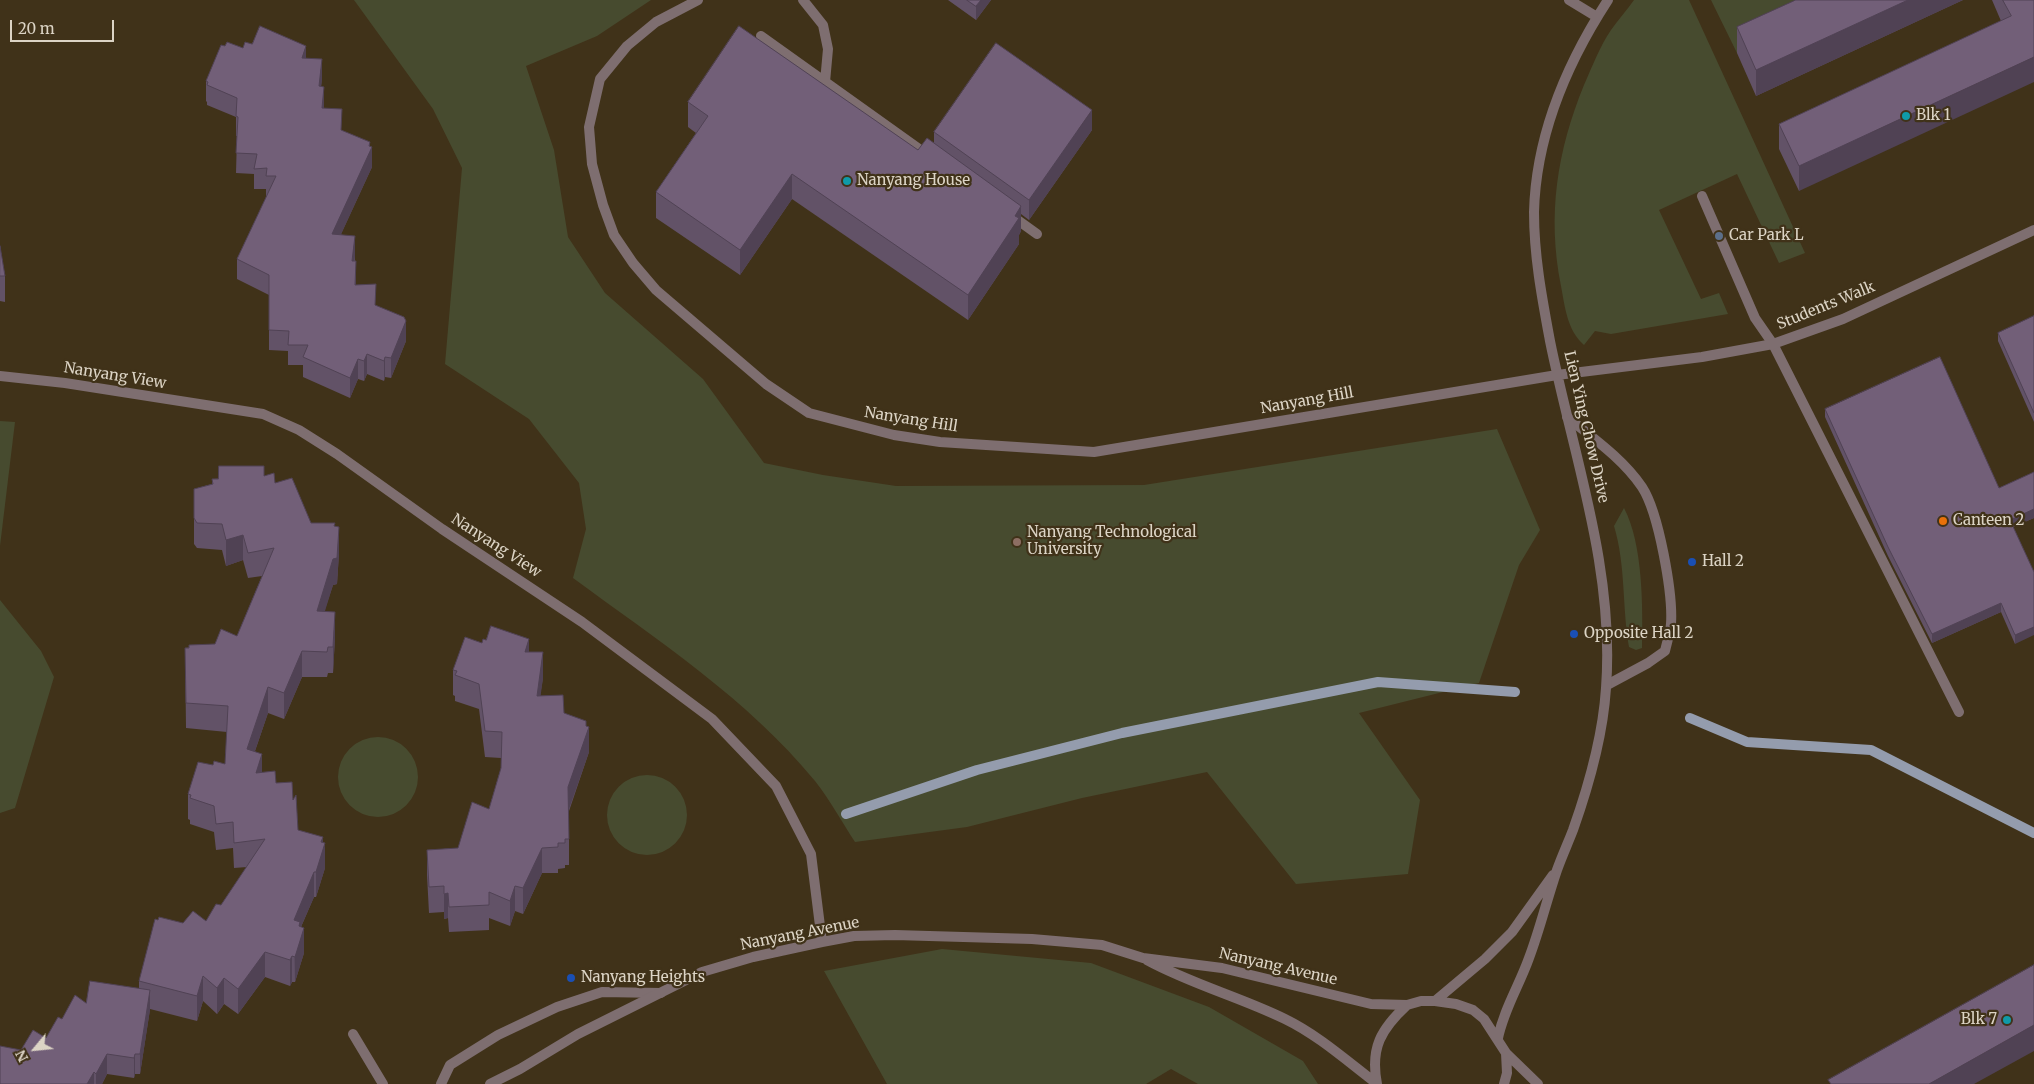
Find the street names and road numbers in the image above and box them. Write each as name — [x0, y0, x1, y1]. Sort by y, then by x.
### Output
street label: Students Walk — [1774, 278, 1878, 334]
street label: Lien Ying Chow Drive — [1560, 349, 1612, 505]
street label: Nanyang View — [63, 359, 167, 393]
street label: Nanyang Hill — [1259, 384, 1355, 418]
street label: Nanyang Hill — [863, 404, 959, 436]
street label: Nanyang View — [448, 510, 544, 582]
street label: Nanyang Avenue — [739, 914, 861, 954]
street label: Nanyang Avenue — [1217, 945, 1339, 989]

